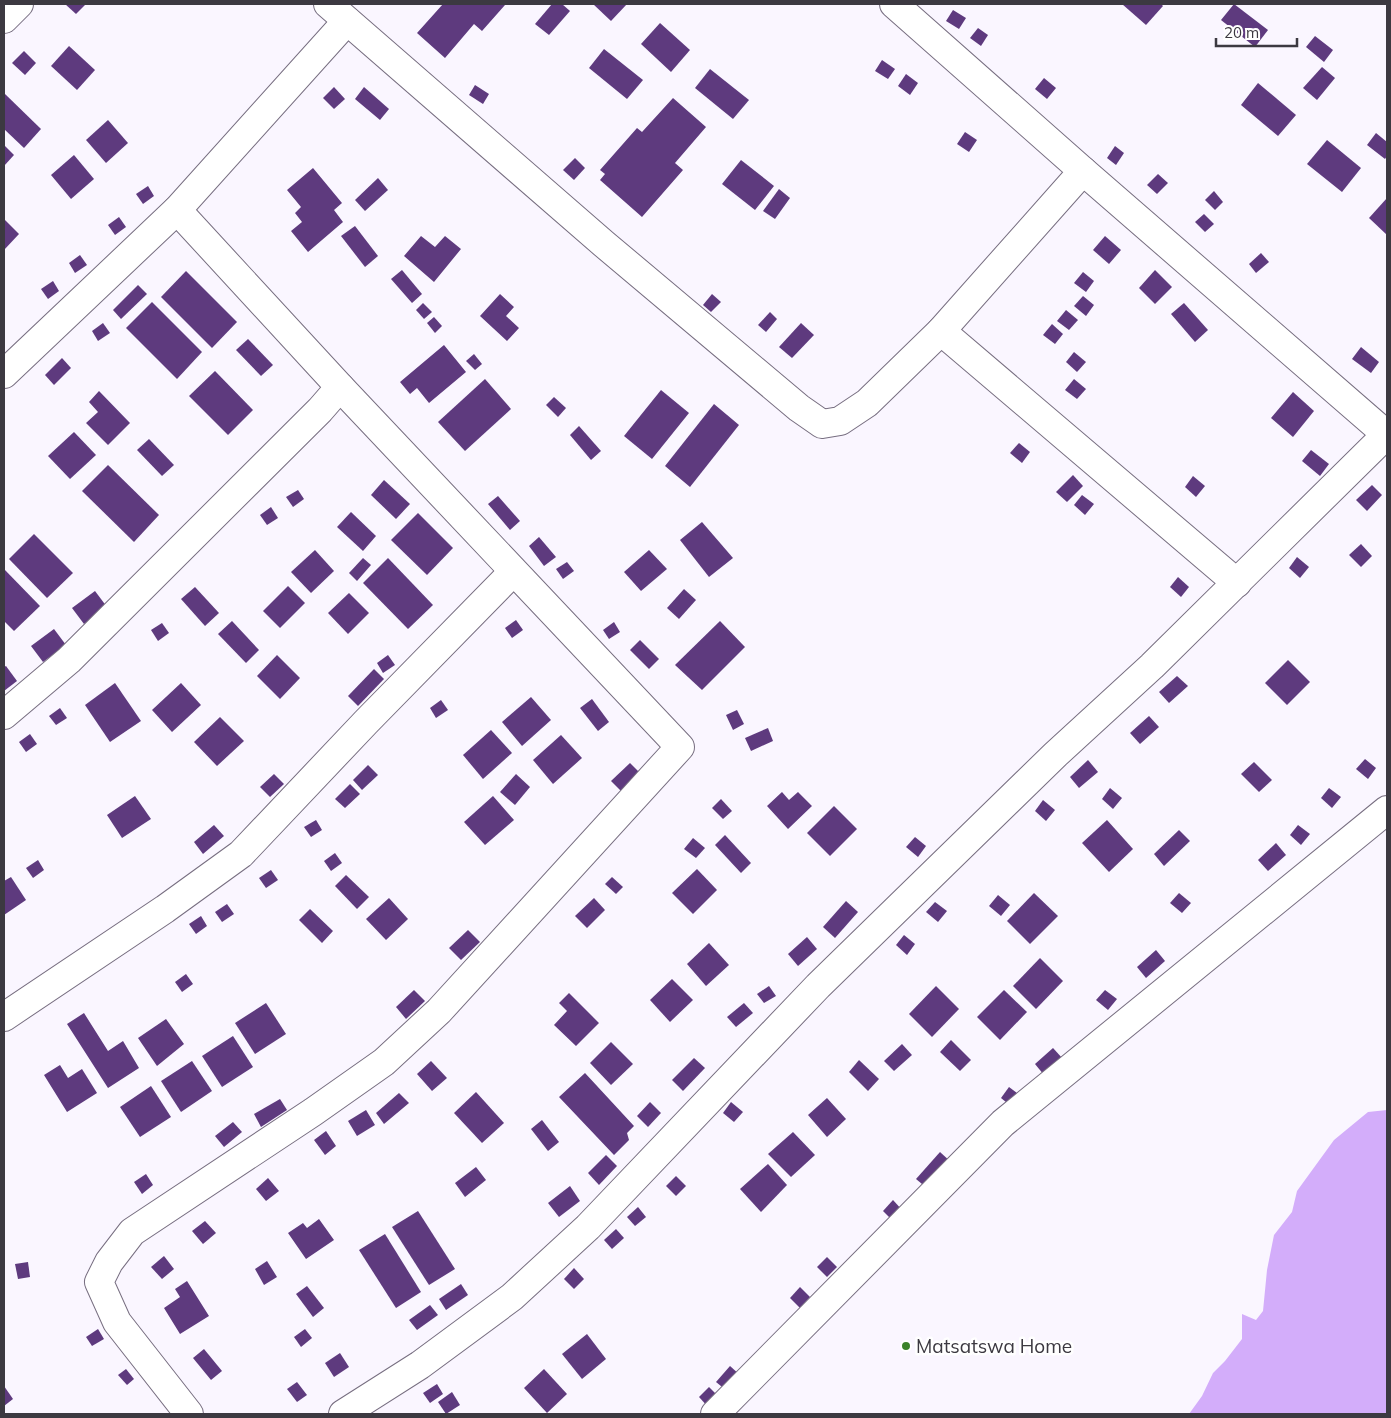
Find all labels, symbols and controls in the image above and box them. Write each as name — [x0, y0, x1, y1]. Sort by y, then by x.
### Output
scale bar — [1216, 15, 1297, 47]
text: 20 m — [1224, 23, 1259, 42]
place label: Matsatswa Home — [916, 1334, 1072, 1358]
marker: Matsatswa Home — [900, 1340, 912, 1352]

